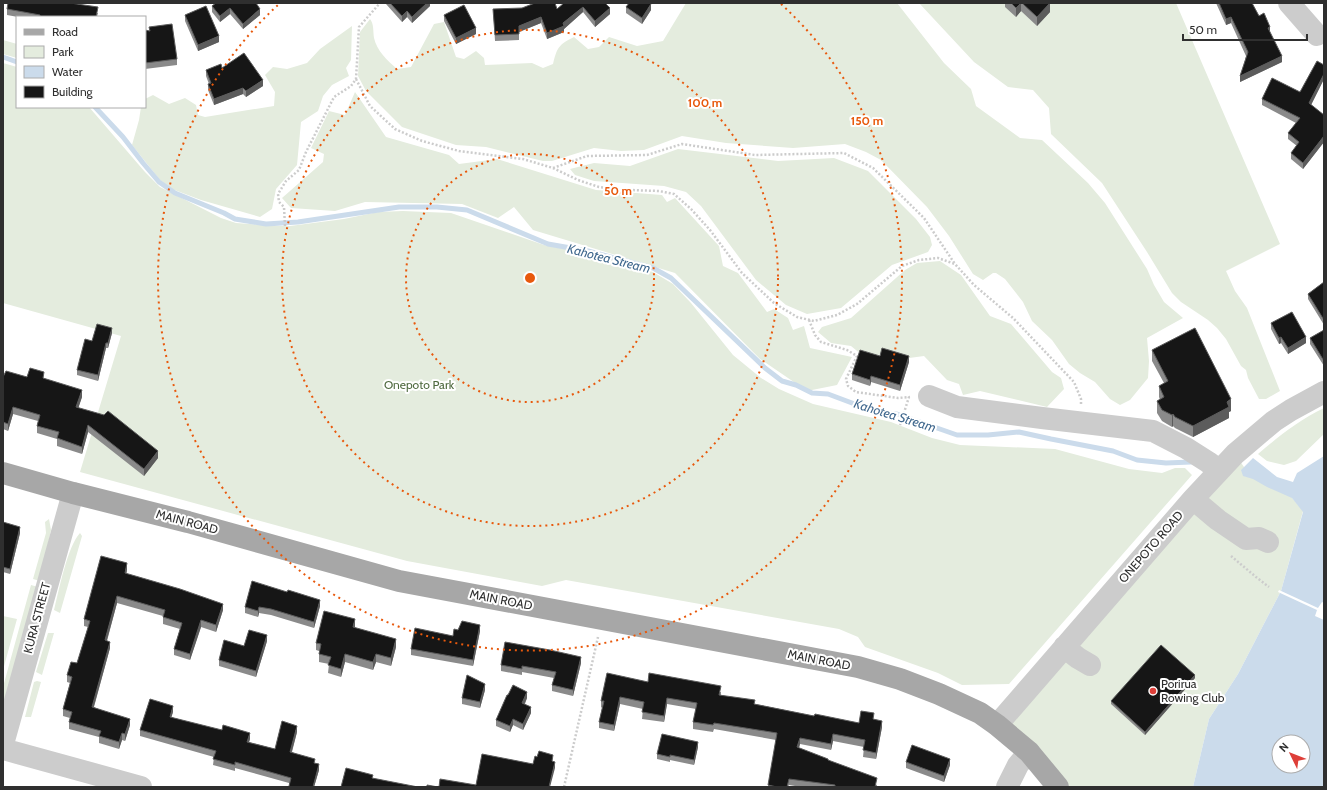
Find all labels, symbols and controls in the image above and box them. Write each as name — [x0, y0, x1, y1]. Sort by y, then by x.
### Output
legend — [16, 16, 146, 108]
scale bar — [1183, 16, 1307, 42]
text: 50 m — [1189, 22, 1217, 37]
text: Road — [52, 24, 78, 39]
text: Park — [52, 44, 74, 59]
text: Water — [52, 64, 83, 79]
text: Building — [52, 84, 94, 99]
text: 100 m — [688, 95, 722, 110]
text: 150 m — [851, 113, 883, 128]
text: 50 m — [604, 183, 632, 198]
water label: Kahotea Stream — [566, 240, 652, 276]
centre of rings — [523, 271, 537, 285]
park label: Onepoto Park — [384, 377, 455, 392]
water label: Kahotea Stream — [852, 395, 938, 435]
street label: MAIN ROAD — [154, 506, 220, 537]
street label: ONEPOTO ROAD — [1115, 507, 1186, 586]
street label: KURA STREET — [20, 580, 53, 655]
street label: MAIN ROAD — [468, 586, 534, 613]
street label: MAIN ROAD — [786, 646, 852, 673]
place label: Porirua Rowing Club — [1161, 676, 1225, 705]
marker: Porirua Rowing Club — [1148, 686, 1158, 696]
north arrow — [1271, 734, 1311, 774]
text: N — [1276, 740, 1291, 755]

